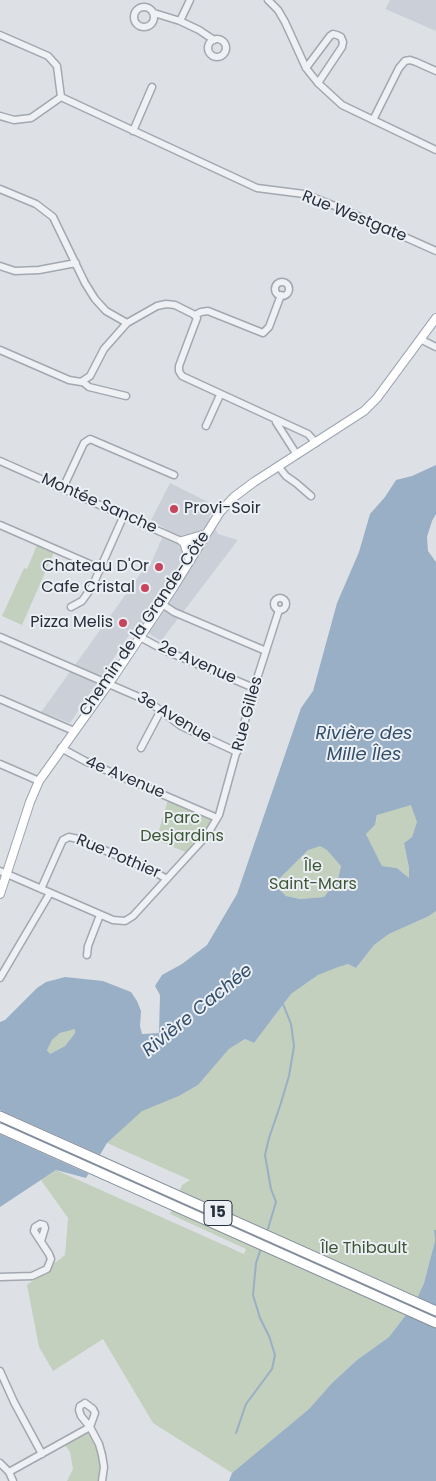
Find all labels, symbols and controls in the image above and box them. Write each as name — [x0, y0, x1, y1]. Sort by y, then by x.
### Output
street label: Rue Westgate — [299, 187, 409, 247]
street label: Montée Sanche — [38, 470, 160, 538]
place label: Provi-Soir — [184, 499, 261, 519]
marker: Provi-Soir — [168, 503, 180, 515]
street label: Chemin de la Grande-Côte — [76, 528, 214, 720]
place label: Chateau D'Or — [42, 557, 149, 577]
marker: Chateau D'Or — [153, 561, 165, 573]
place label: Cafe Cristal — [41, 578, 135, 598]
marker: Cafe Cristal — [139, 582, 151, 594]
place label: Pizza Melis — [30, 613, 113, 633]
marker: Pizza Melis — [117, 617, 129, 629]
street label: 2e Avenue — [155, 637, 239, 689]
street label: Rue Gilles — [229, 674, 267, 754]
street label: 3e Avenue — [133, 688, 215, 748]
water label: Rivière des Mille Îles — [315, 723, 413, 766]
street label: 4e Avenue — [82, 753, 168, 803]
park label: Parc Desjardins — [140, 809, 224, 847]
street label: Rue Pothier — [73, 831, 163, 883]
park label: Île Saint-Mars — [269, 857, 357, 895]
water label: Rivière Cachée — [139, 960, 257, 1062]
road number: 15 — [204, 1200, 232, 1226]
park label: Île Thibault — [321, 1239, 407, 1259]

